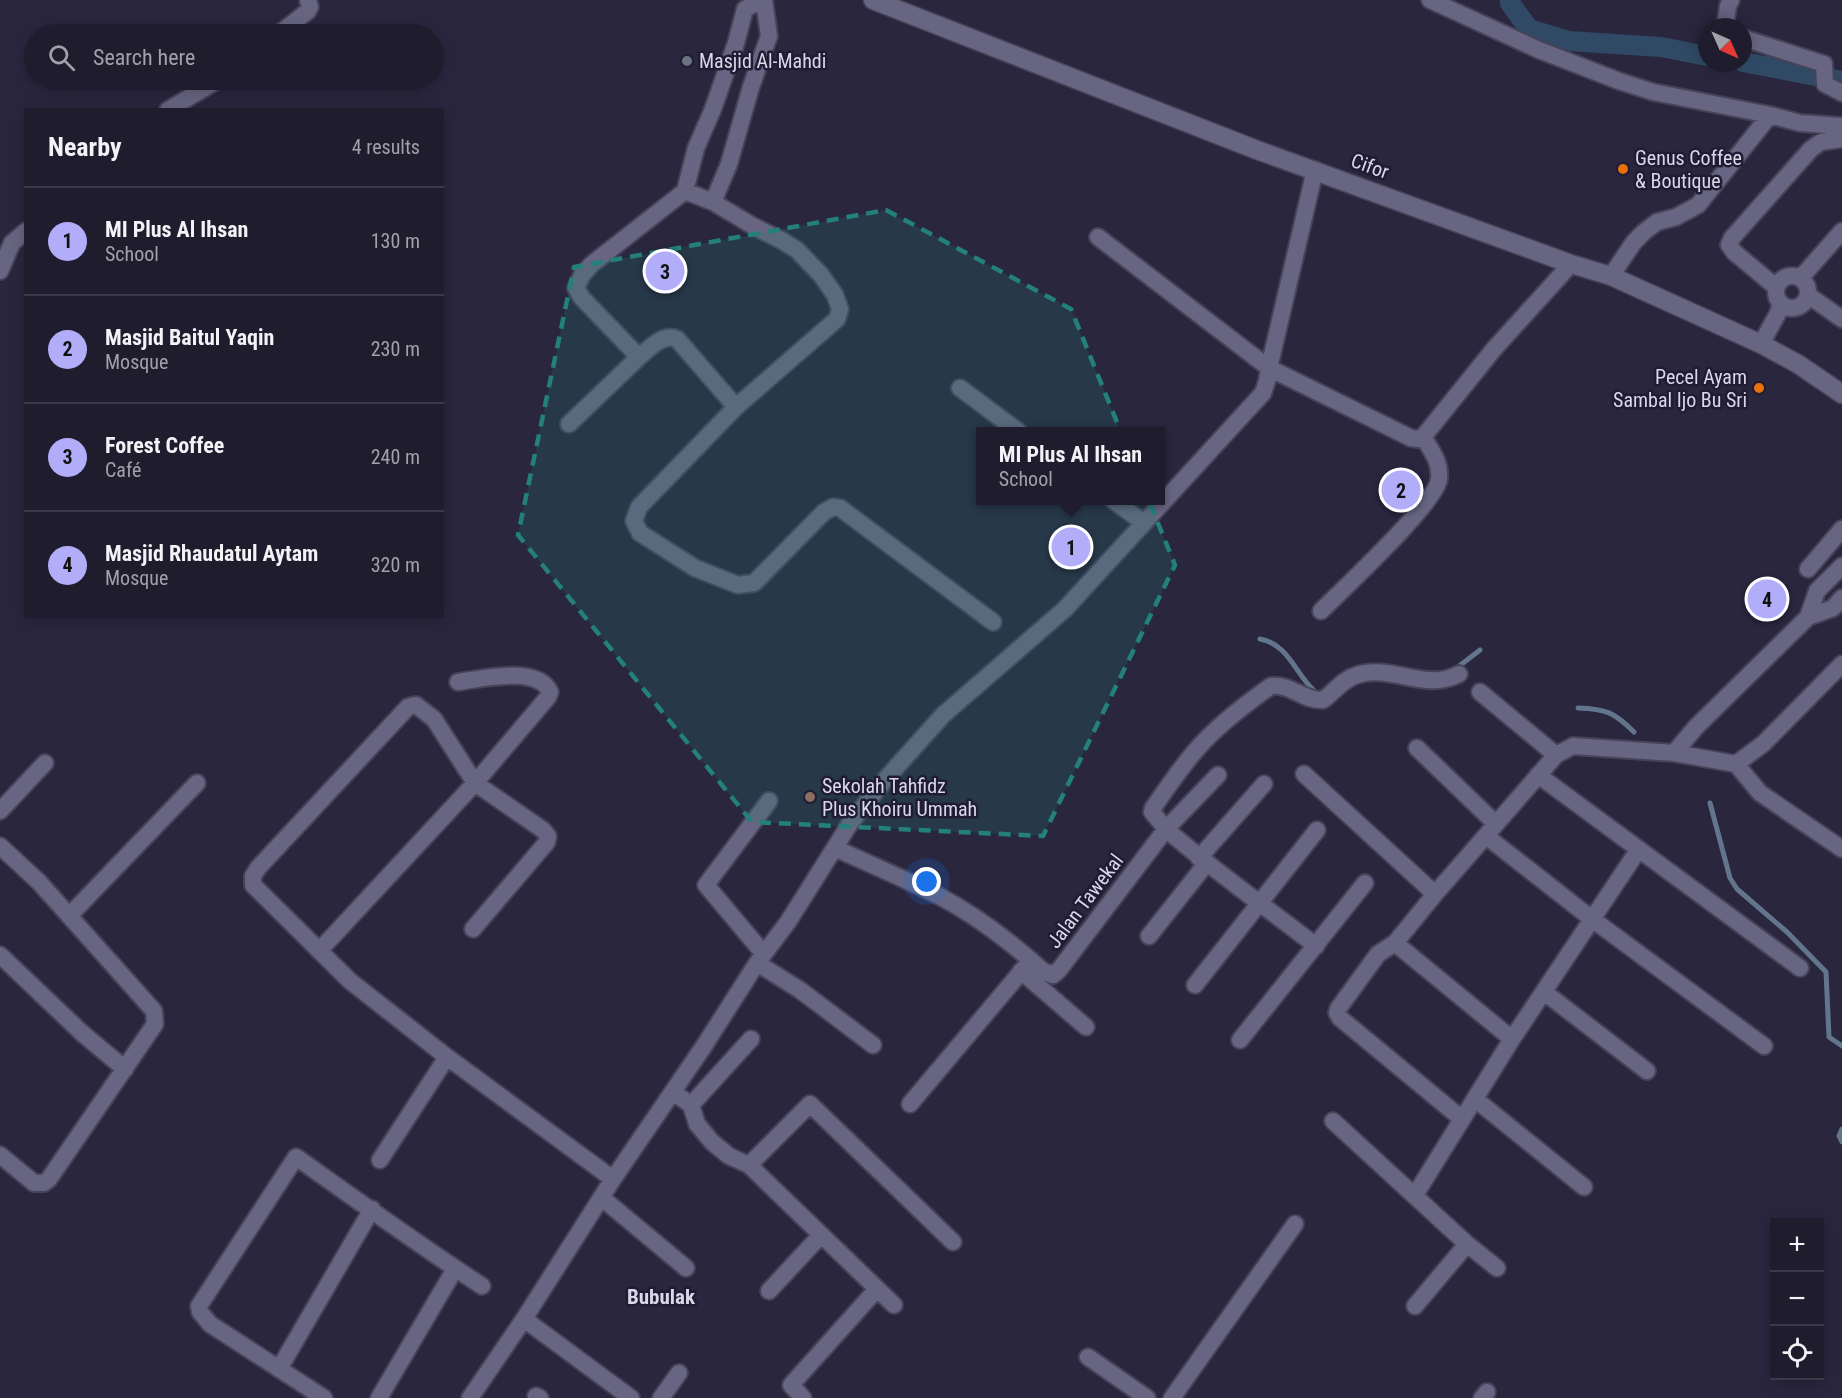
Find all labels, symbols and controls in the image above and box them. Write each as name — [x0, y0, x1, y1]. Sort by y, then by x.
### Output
north arrow — [1698, 18, 1752, 72]
search box — [24, 24, 444, 90]
icon: search — [45, 41, 78, 74]
text: Search here — [93, 45, 195, 70]
place label: Masjid Al-Mahdi — [699, 49, 826, 73]
marker: Masjid Al-Mahdi — [680, 54, 694, 68]
text: Nearby — [48, 132, 122, 162]
text: 4 results — [352, 135, 420, 159]
place label: Genus Coffee & Boutique — [1635, 146, 1742, 193]
street label: Cifor — [1348, 148, 1392, 184]
marker: Genus Coffee & Boutique — [1616, 162, 1630, 176]
text: MI Plus Al Ihsan — [105, 217, 248, 242]
text: 1 — [62, 229, 73, 253]
text: 130 m — [371, 229, 420, 253]
text: School — [105, 242, 159, 266]
pin: 3 — [646, 248, 684, 294]
text: Masjid Baitul Yaqin — [105, 325, 274, 350]
text: 2 — [62, 337, 73, 361]
text: 230 m — [371, 337, 420, 361]
text: Mosque — [105, 350, 168, 374]
place label: Pecel Ayam Sambal Ijo Bu Sri — [1613, 365, 1747, 412]
marker: Pecel Ayam Sambal Ijo Bu Sri — [1752, 381, 1766, 395]
popup — [976, 427, 1165, 505]
text: Forest Coffee — [105, 433, 224, 458]
text: MI Plus Al Ihsan — [999, 442, 1142, 467]
text: 3 — [62, 445, 73, 469]
text: 240 m — [371, 445, 420, 469]
text: Café — [105, 458, 141, 482]
text: School — [999, 467, 1053, 491]
pin: 2 — [1382, 468, 1420, 512]
pin: 1 — [1052, 524, 1090, 570]
text: Masjid Rhaudatul Aytam — [105, 541, 318, 566]
text: 4 — [62, 553, 73, 577]
text: 320 m — [371, 553, 420, 577]
text: Mosque — [105, 566, 168, 590]
pin: 4 — [1748, 576, 1786, 622]
place label: Sekolah Tahfidz Plus Khoiru Ummah — [822, 774, 977, 821]
marker: Sekolah Tahfidz Plus Khoiru Ummah — [803, 790, 817, 804]
street label: Jalan Tawekal — [1042, 849, 1128, 953]
your location — [912, 867, 941, 896]
map controls — [1770, 1218, 1824, 1380]
button: + — [1770, 1218, 1824, 1272]
button: − — [1770, 1272, 1824, 1326]
district label: Bubulak — [627, 1285, 696, 1309]
button: locate — [1770, 1326, 1824, 1380]

